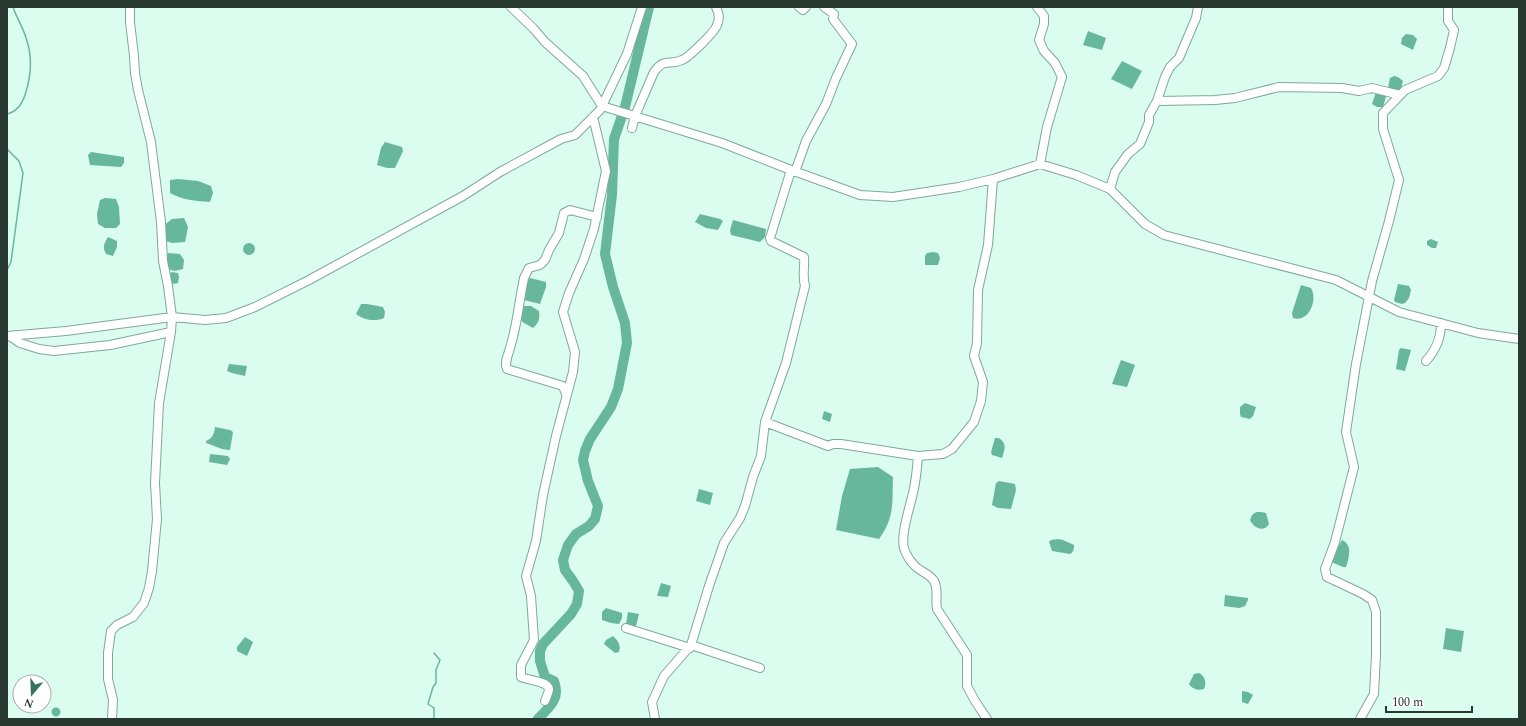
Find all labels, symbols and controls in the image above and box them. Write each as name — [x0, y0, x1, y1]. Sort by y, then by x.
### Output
north arrow — [12, 674, 52, 714]
scale bar — [1386, 688, 1472, 714]
text: N — [22, 693, 36, 712]
text: 100 m — [1392, 693, 1423, 712]

